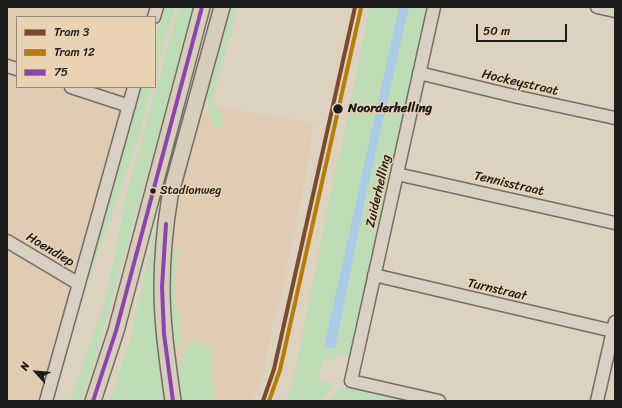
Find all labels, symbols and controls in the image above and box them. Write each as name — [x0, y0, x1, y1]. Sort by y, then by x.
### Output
legend — [16, 16, 156, 88]
scale bar — [478, 16, 569, 42]
text: 50 m — [483, 20, 510, 42]
text: Tram 3 — [54, 21, 89, 43]
text: Tram 12 — [54, 41, 95, 63]
text: 75 — [54, 61, 68, 83]
street label: Hockeystraat — [480, 67, 560, 99]
place label: Noorderhelling — [348, 101, 432, 117]
marker: Noorderhelling — [331, 102, 345, 116]
street label: Zuiderhelling — [363, 153, 395, 229]
street label: Tennisstraat — [472, 168, 546, 200]
place label: Stadionweg — [160, 184, 221, 198]
marker: Stadionweg — [148, 186, 158, 196]
street label: Hoendiep — [23, 230, 77, 270]
street label: Turnstraat — [466, 276, 528, 304]
north arrow — [16, 352, 56, 392]
text: N — [15, 359, 35, 374]

